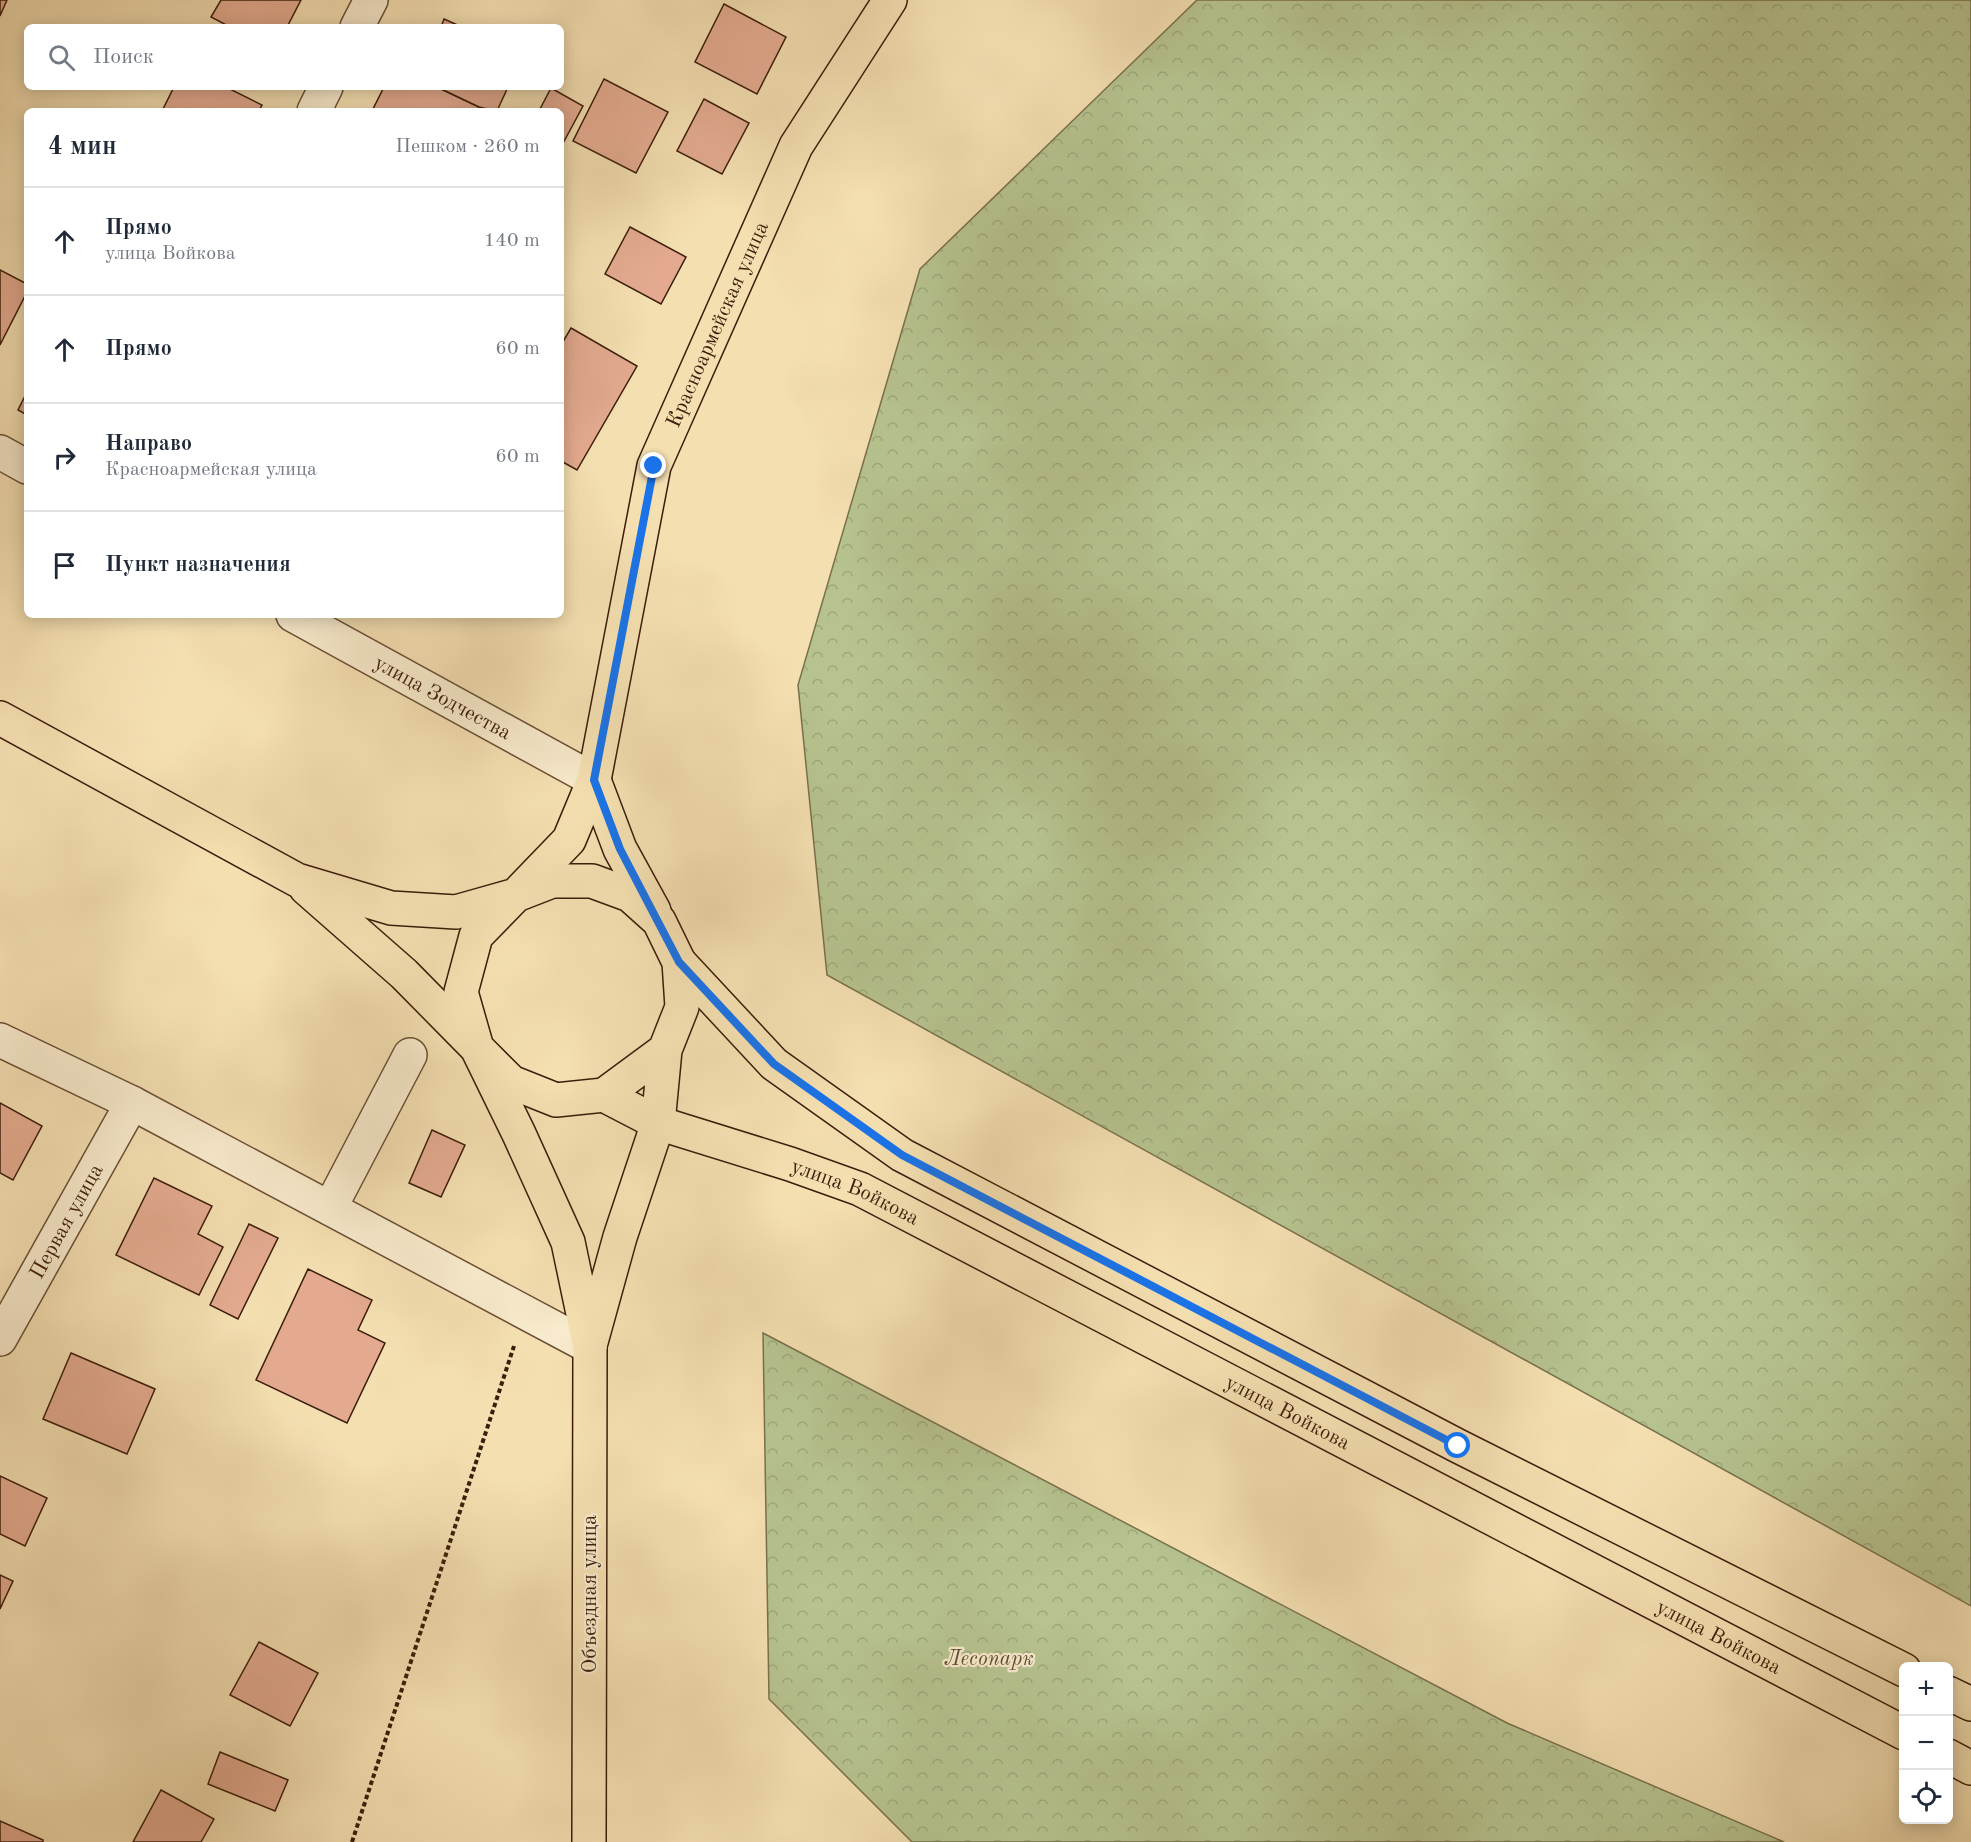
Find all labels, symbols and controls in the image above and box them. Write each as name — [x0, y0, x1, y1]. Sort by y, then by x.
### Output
search box — [24, 24, 564, 90]
icon: search — [45, 41, 78, 74]
text: Поиск — [93, 46, 154, 68]
text: 4 мин — [48, 134, 117, 160]
text: Пешком · 260 m — [395, 137, 540, 157]
text: Прямо — [105, 217, 172, 239]
street label: Красноармейская улица — [664, 219, 773, 431]
icon: ahead — [48, 225, 81, 258]
text: 140 m — [484, 231, 540, 251]
text: улица Войкова — [105, 244, 236, 264]
icon: ahead — [48, 333, 81, 366]
text: Прямо — [105, 338, 172, 360]
text: 60 m — [495, 339, 540, 359]
text: Направо — [105, 433, 192, 455]
icon: right — [48, 441, 81, 474]
text: 60 m — [495, 447, 540, 467]
route end — [640, 452, 666, 478]
text: Красноармейская улица — [105, 460, 317, 480]
icon: arrive — [48, 549, 81, 582]
text: Пункт назначения — [105, 554, 291, 576]
street label: улица Зодчества — [370, 653, 514, 744]
street label: улица Войкова — [788, 1156, 922, 1230]
street label: Первая улица — [27, 1161, 108, 1283]
street label: улица Войкова — [1222, 1372, 1353, 1454]
route start — [1444, 1432, 1470, 1458]
street label: Объездная улица — [580, 1515, 601, 1673]
street label: улица Войкова — [1653, 1597, 1784, 1679]
park label: Лесопарк — [944, 1649, 1034, 1670]
map controls — [1899, 1662, 1953, 1824]
button: + — [1899, 1662, 1953, 1716]
button: − — [1899, 1716, 1953, 1770]
button: locate — [1899, 1770, 1953, 1824]

